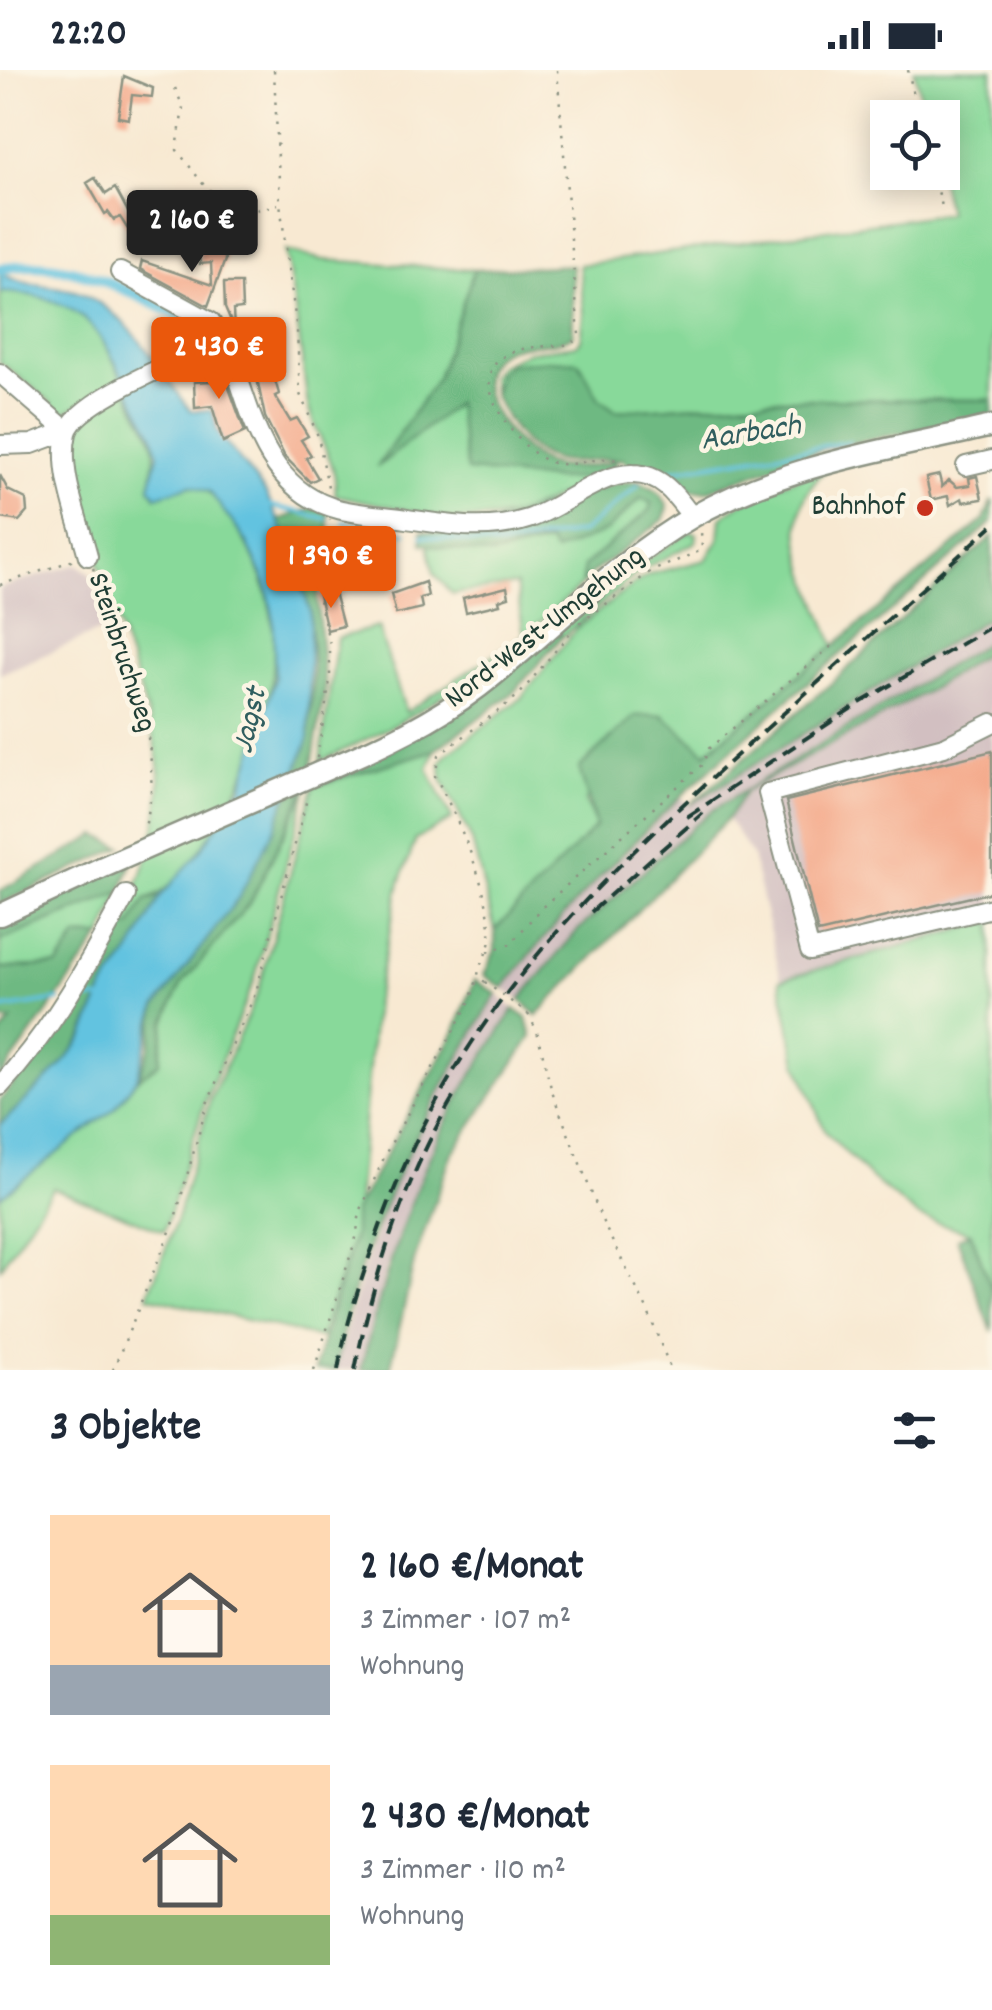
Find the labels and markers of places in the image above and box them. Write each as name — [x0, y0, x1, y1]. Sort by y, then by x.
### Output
pin: 2 160 € — [100, 190, 284, 275]
pin: 2 430 € — [127, 317, 311, 402]
place label: Bahnhof — [811, 487, 906, 530]
marker: Bahnhof — [914, 497, 936, 519]
pin: 1 390 € — [239, 526, 423, 611]

